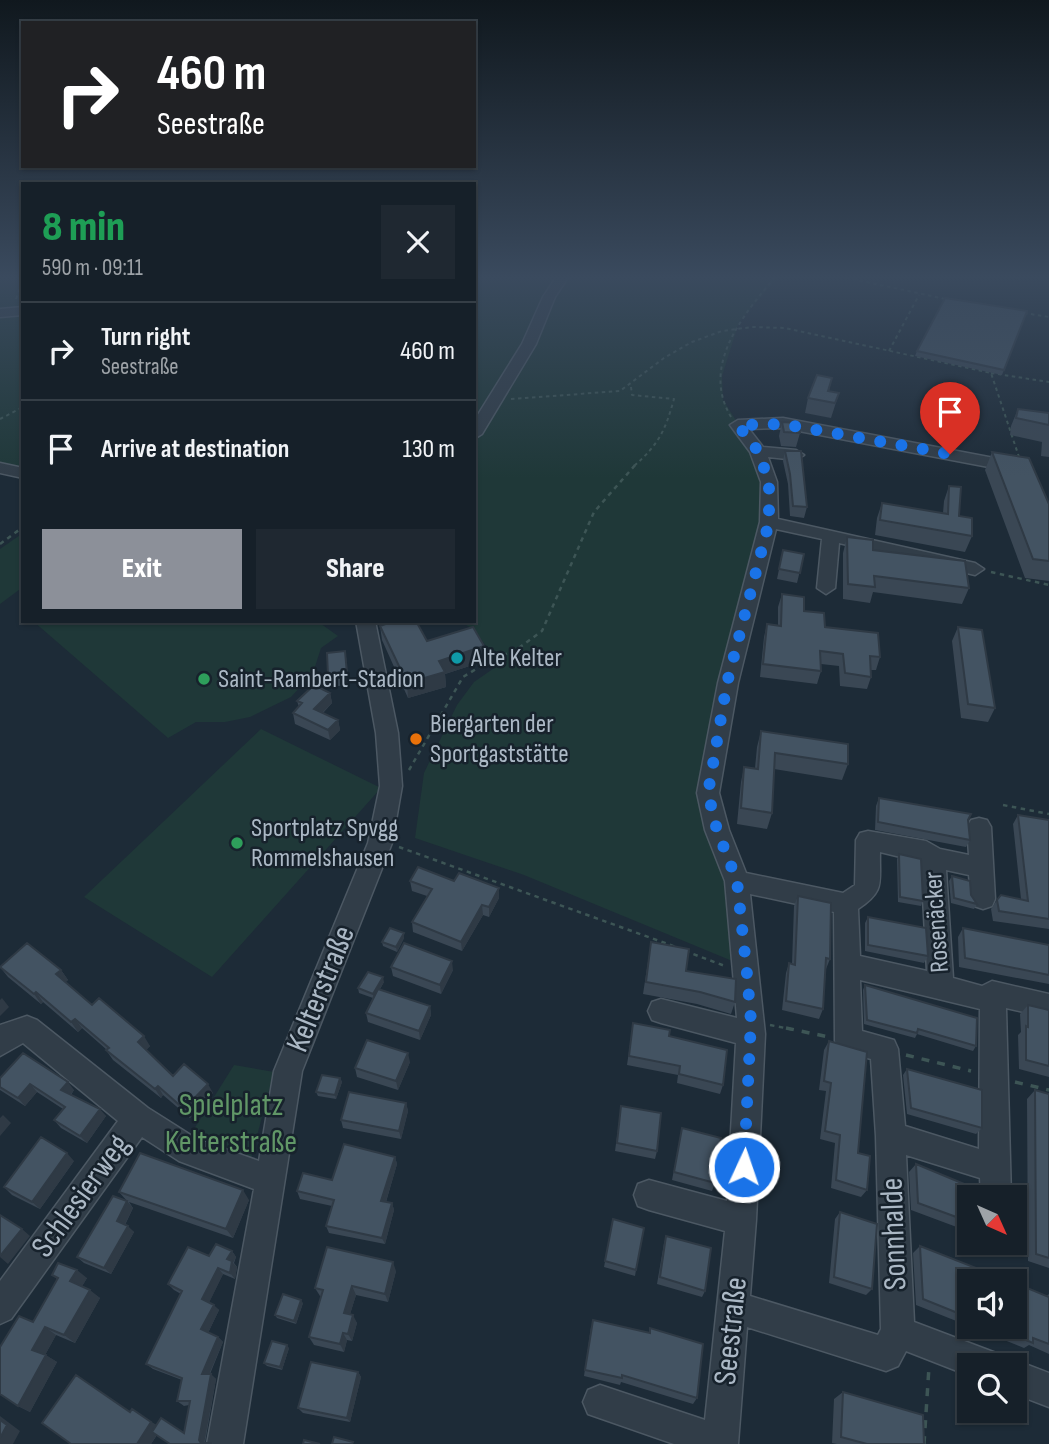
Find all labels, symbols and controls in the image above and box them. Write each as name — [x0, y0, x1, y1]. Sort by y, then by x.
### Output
text: 460 m — [157, 45, 266, 104]
icon: right — [42, 49, 133, 140]
text: Seestraße — [157, 105, 265, 144]
text: 8 min — [42, 202, 125, 253]
button: close — [381, 205, 455, 279]
text: 590 m · 09:11 — [42, 254, 143, 282]
text: Turn right — [101, 322, 190, 353]
icon: right — [42, 332, 80, 370]
text: 460 m — [400, 336, 455, 367]
text: Seestraße — [101, 353, 179, 381]
pin — [920, 382, 980, 454]
icon: arrive — [931, 393, 969, 431]
icon: arrive — [42, 430, 80, 468]
text: Arrive at destination — [101, 434, 289, 465]
text: 130 m — [403, 434, 455, 465]
button: Exit — [42, 529, 242, 609]
button: Share — [256, 529, 455, 609]
place label: Alte Kelter — [470, 643, 562, 674]
marker: Alte Kelter — [449, 650, 465, 666]
place label: Saint-Rambert-Stadion — [218, 664, 424, 695]
marker: Saint-Rambert-Stadion — [196, 671, 212, 687]
place label: Biergarten der Sportgaststätte — [430, 709, 569, 770]
marker: Biergarten der Sportgaststätte — [408, 731, 424, 747]
place label: Sportplatz Spvgg Rommelshausen — [251, 813, 398, 874]
marker: Sportplatz Spvgg Rommelshausen — [229, 835, 245, 851]
street label: Rosenäcker — [918, 870, 956, 974]
street label: Kelterstraße — [278, 920, 364, 1058]
park label: Spielplatz Kelterstraße — [165, 1086, 297, 1162]
street label: Schlesierweg — [23, 1127, 139, 1265]
position arrow — [707, 1130, 781, 1204]
street label: Sonnhalde — [873, 1177, 915, 1291]
north arrow — [957, 1185, 1027, 1255]
map controls — [957, 1185, 1027, 1423]
button: sound — [957, 1269, 1027, 1339]
street label: Seestraße — [706, 1275, 756, 1387]
button: search — [957, 1353, 1027, 1423]

